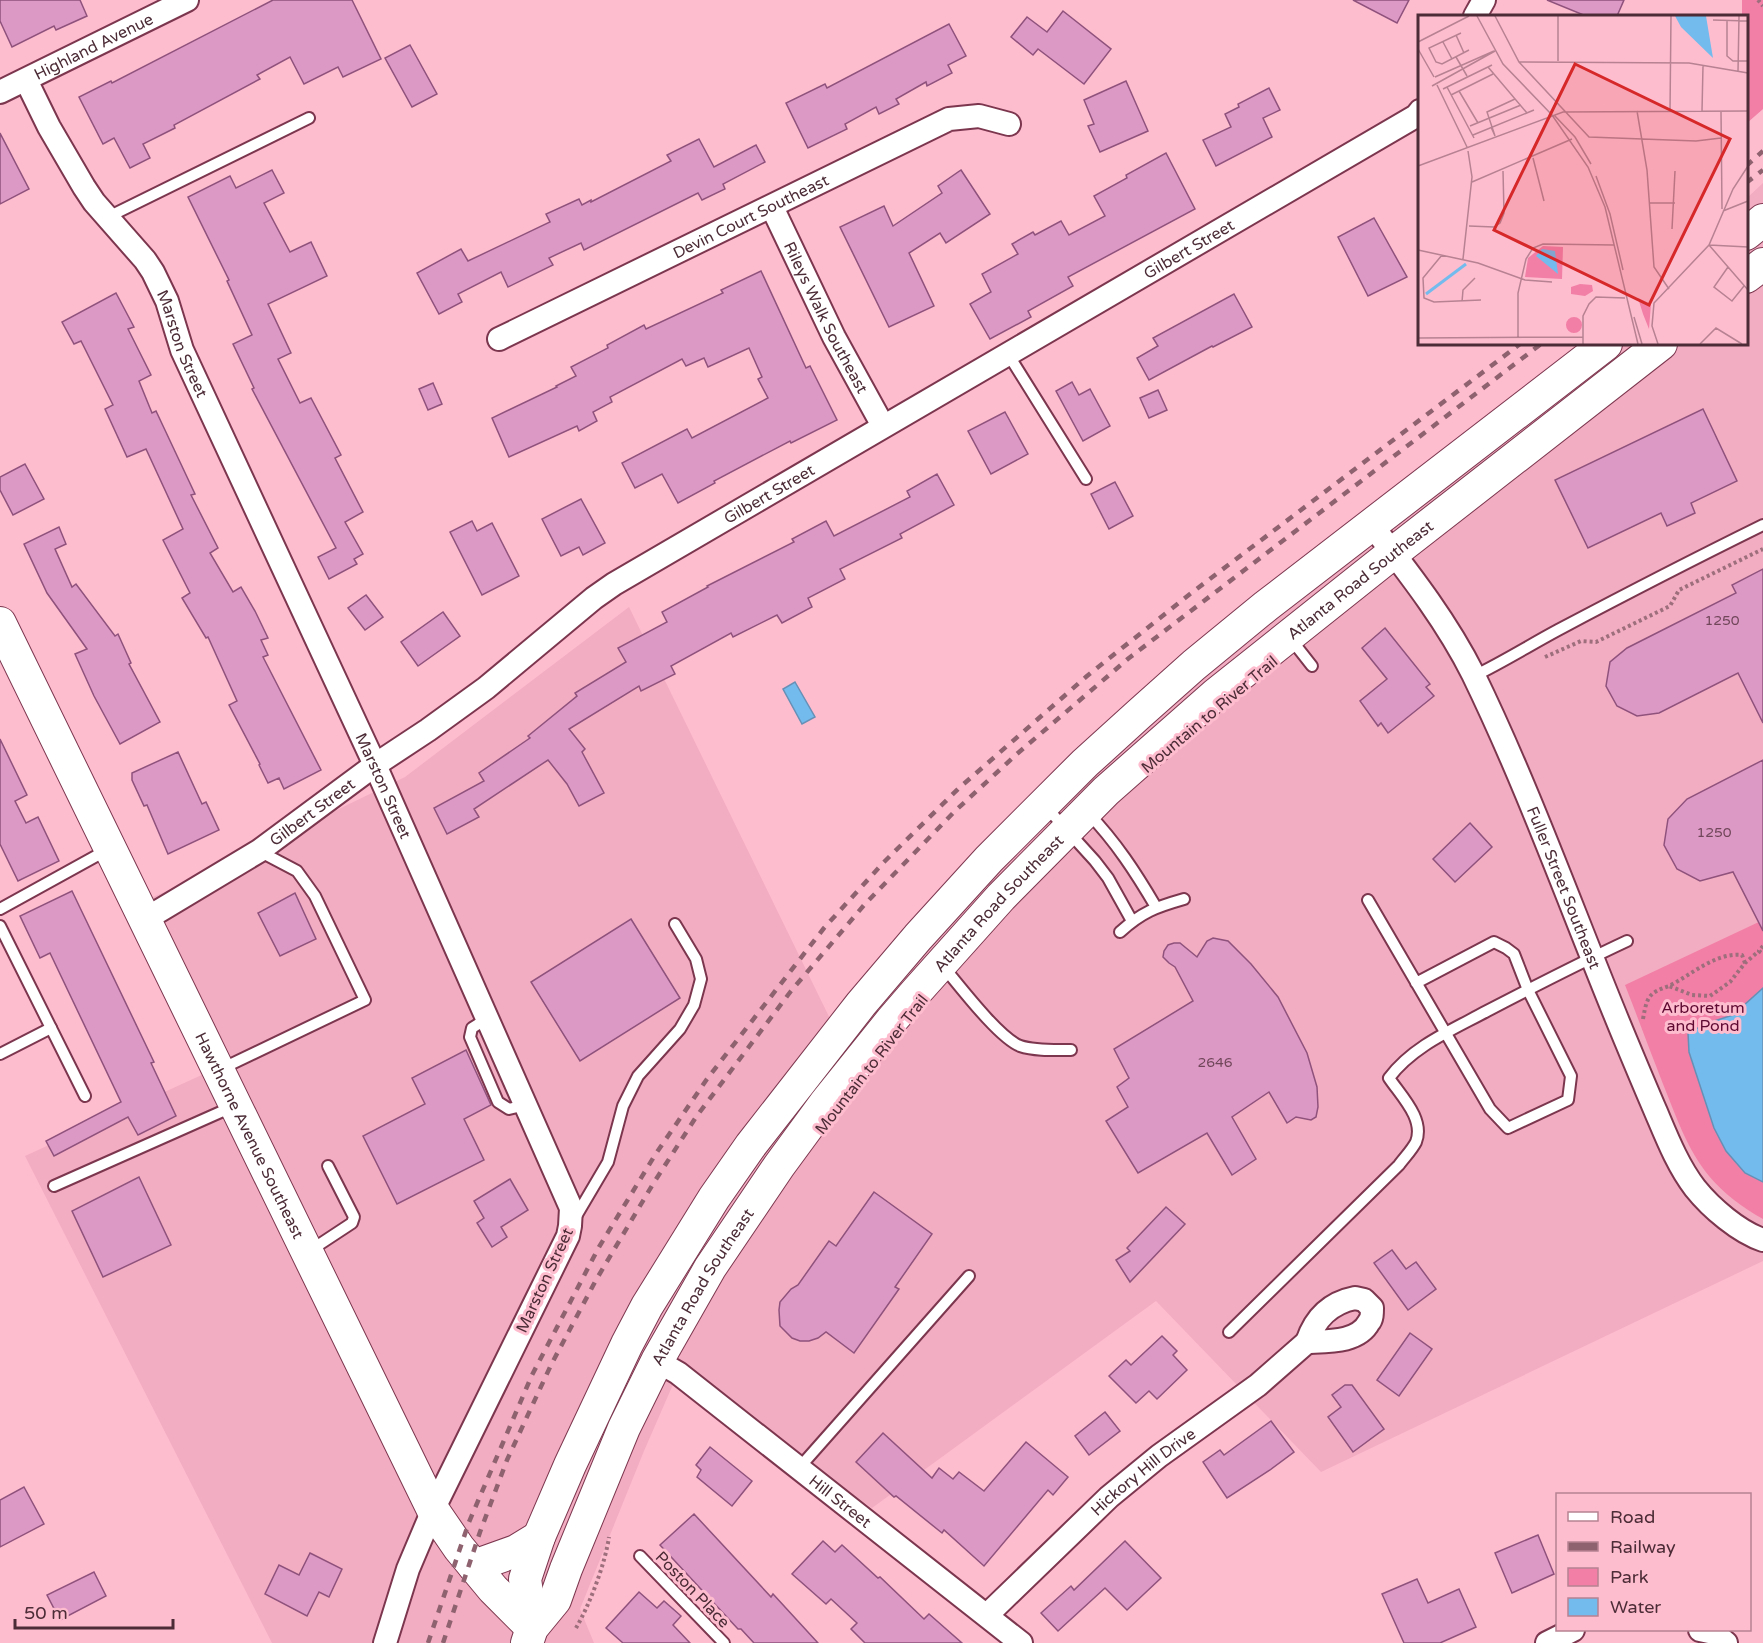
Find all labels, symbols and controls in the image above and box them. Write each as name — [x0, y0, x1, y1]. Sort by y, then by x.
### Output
street label: Highland Avenue — [31, 9, 157, 85]
inset map — [1418, 15, 1748, 345]
street label: Devin Court Southeast — [670, 170, 832, 263]
street label: Gilbert Street — [1140, 215, 1238, 284]
street label: Rileys Walk Southeast — [779, 239, 872, 397]
street label: Marston Street — [152, 287, 212, 401]
street label: Gilbert Street — [721, 460, 818, 529]
street label: Atlanta Road Southeast — [1283, 516, 1438, 644]
house number: 1250 — [1704, 612, 1740, 629]
street label: Mountain to River Trail — [1137, 652, 1282, 778]
street label: Marston Street — [351, 730, 415, 842]
street label: Gilbert Street — [266, 774, 359, 851]
street label: Fuller Street Southeast — [1522, 804, 1605, 972]
house number: 1250 — [1696, 824, 1732, 841]
street label: Atlanta Road Southeast — [930, 831, 1068, 976]
street label: Mountain to River Trail — [811, 991, 933, 1139]
park label: Arboretum and Pond — [1661, 998, 1745, 1036]
street label: Hawthorne Avenue Southeast — [190, 1029, 308, 1242]
house number: 2646 — [1197, 1054, 1233, 1071]
street label: Atlanta Road Southeast — [647, 1205, 759, 1370]
street label: Marston Street — [512, 1225, 578, 1336]
street label: Hickory Hill Drive — [1087, 1424, 1200, 1520]
street label: Hill Street — [805, 1471, 875, 1532]
legend — [1556, 1493, 1751, 1631]
text: Road — [1610, 1506, 1655, 1528]
text: Railway — [1610, 1536, 1676, 1558]
street label: Poston Place — [651, 1547, 734, 1632]
text: Park — [1610, 1566, 1649, 1588]
scale bar — [15, 1592, 172, 1630]
text: Water — [1610, 1596, 1661, 1618]
text: 50 m — [24, 1602, 68, 1624]

